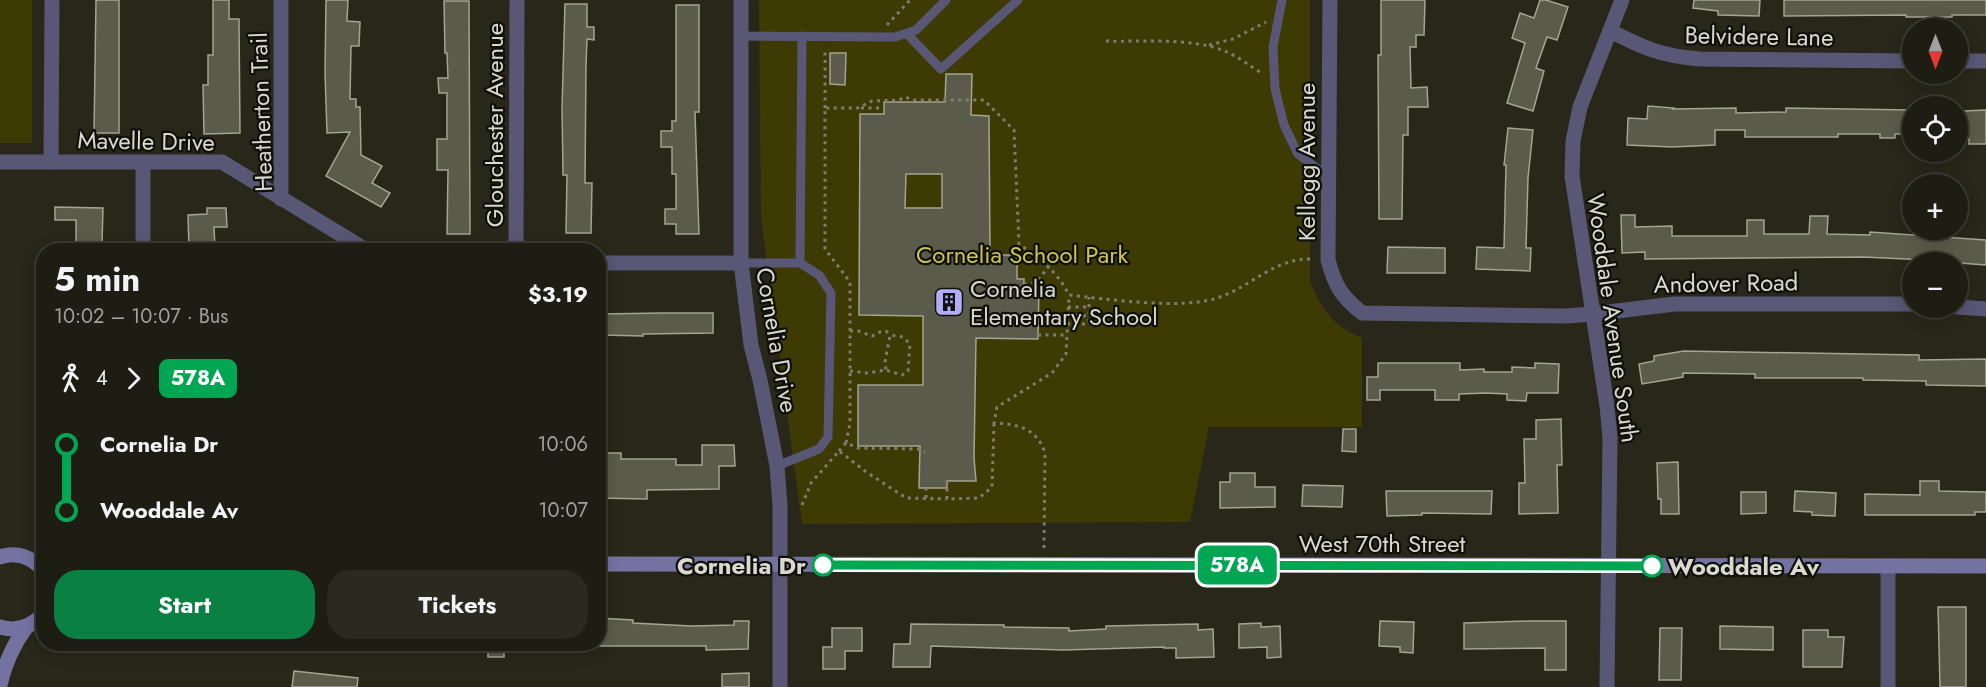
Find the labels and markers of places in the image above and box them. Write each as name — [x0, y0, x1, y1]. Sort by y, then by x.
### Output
place label: Cornelia Elementary School — [970, 271, 1158, 334]
building icon: Cornelia Elementary School — [933, 286, 965, 318]
place label: Cornelia Dr — [677, 548, 806, 583]
place label: Wooddale Av — [1668, 549, 1819, 584]
marker: Cornelia Dr — [812, 554, 834, 576]
marker: Wooddale Av — [1641, 555, 1663, 577]

